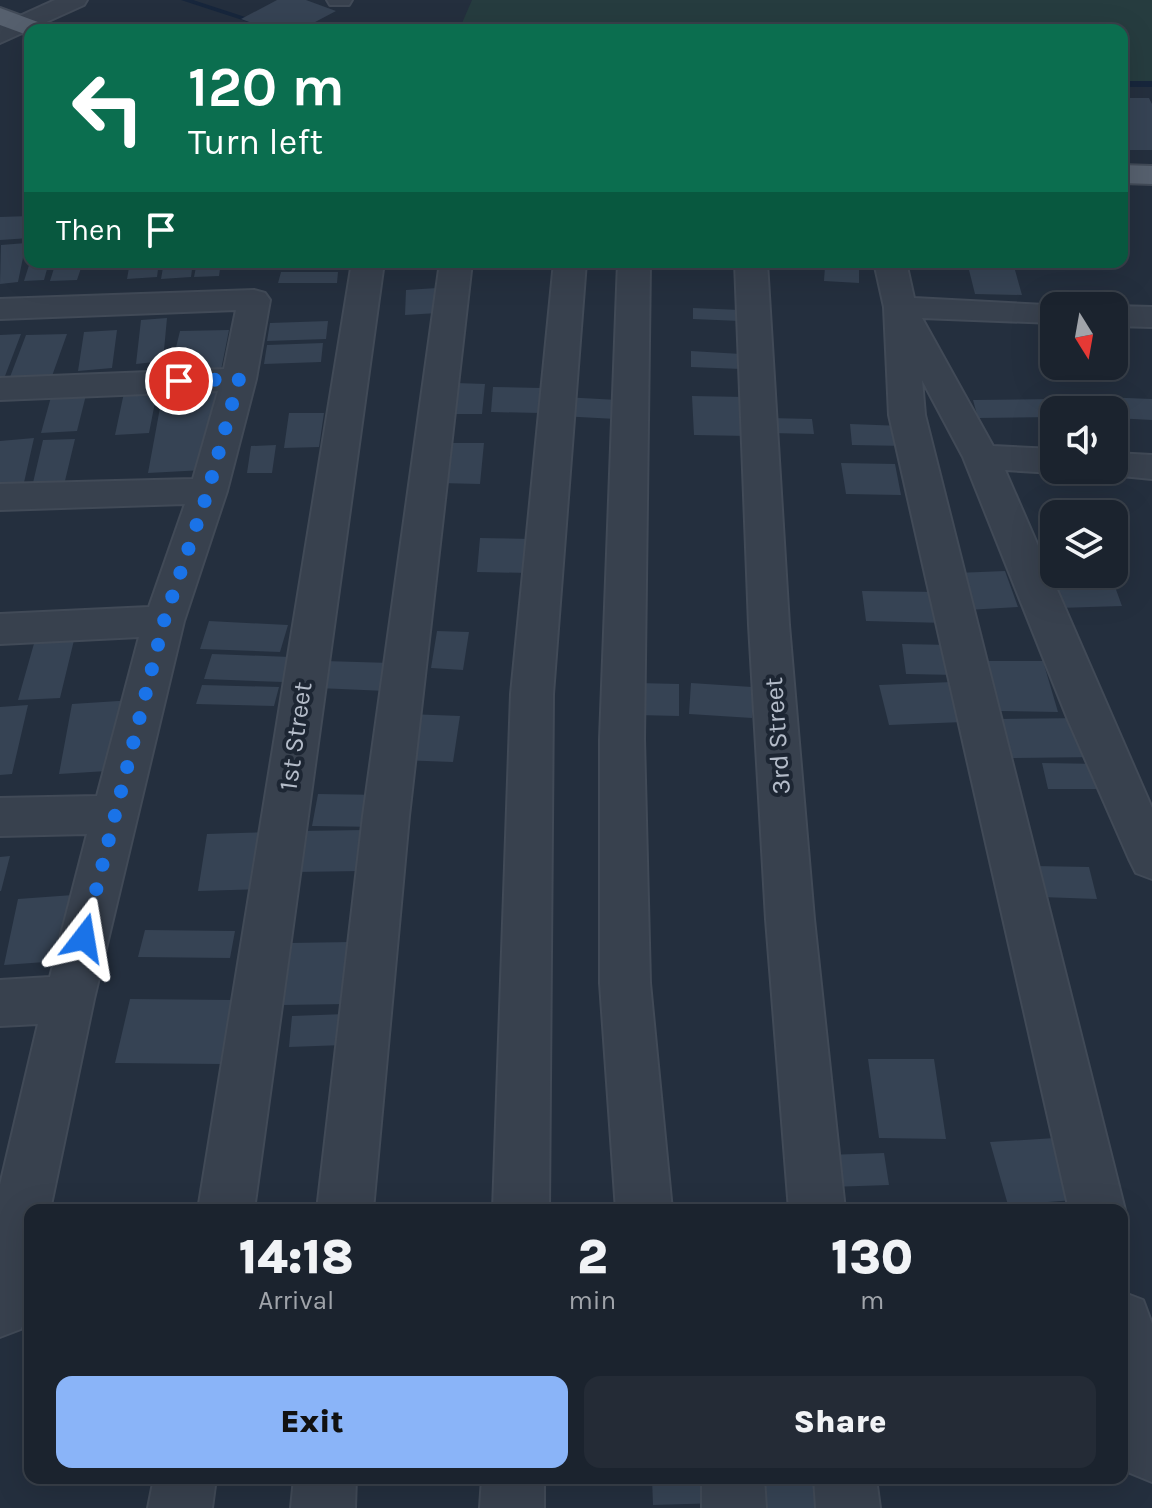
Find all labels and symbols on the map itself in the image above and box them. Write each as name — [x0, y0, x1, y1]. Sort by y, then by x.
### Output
north arrow — [1040, 292, 1128, 380]
pin — [145, 347, 213, 415]
street label: 3rd Street — [758, 676, 797, 796]
street label: 1st Street — [273, 679, 319, 792]
position arrow — [42, 896, 126, 980]

